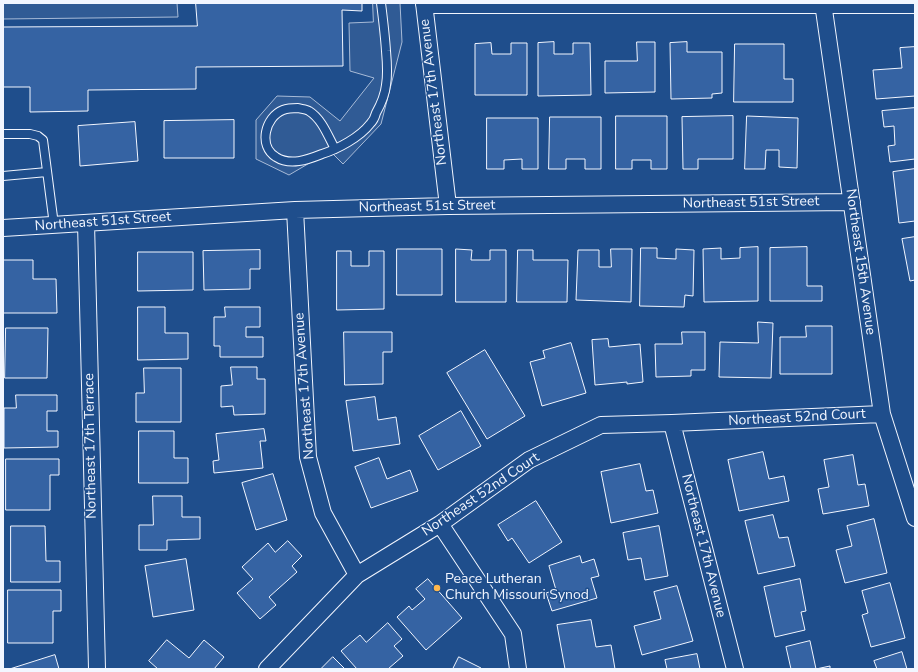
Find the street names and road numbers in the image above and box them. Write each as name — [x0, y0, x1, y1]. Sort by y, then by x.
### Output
street label: Northeast 17th Avenue — [417, 18, 451, 166]
street label: Northeast 15th Avenue — [841, 188, 879, 336]
street label: Northeast 51st Street — [683, 193, 819, 213]
street label: Northeast 51st Street — [359, 197, 495, 217]
street label: Northeast 51st Street — [34, 209, 172, 235]
street label: Northeast 17th Avenue — [291, 312, 319, 460]
street label: Northeast 17th Terrace — [81, 373, 101, 519]
street label: Northeast 52nd Court — [728, 406, 866, 430]
street label: Northeast 52nd Court — [419, 450, 543, 540]
street label: Northeast 17th Avenue — [677, 473, 729, 619]

